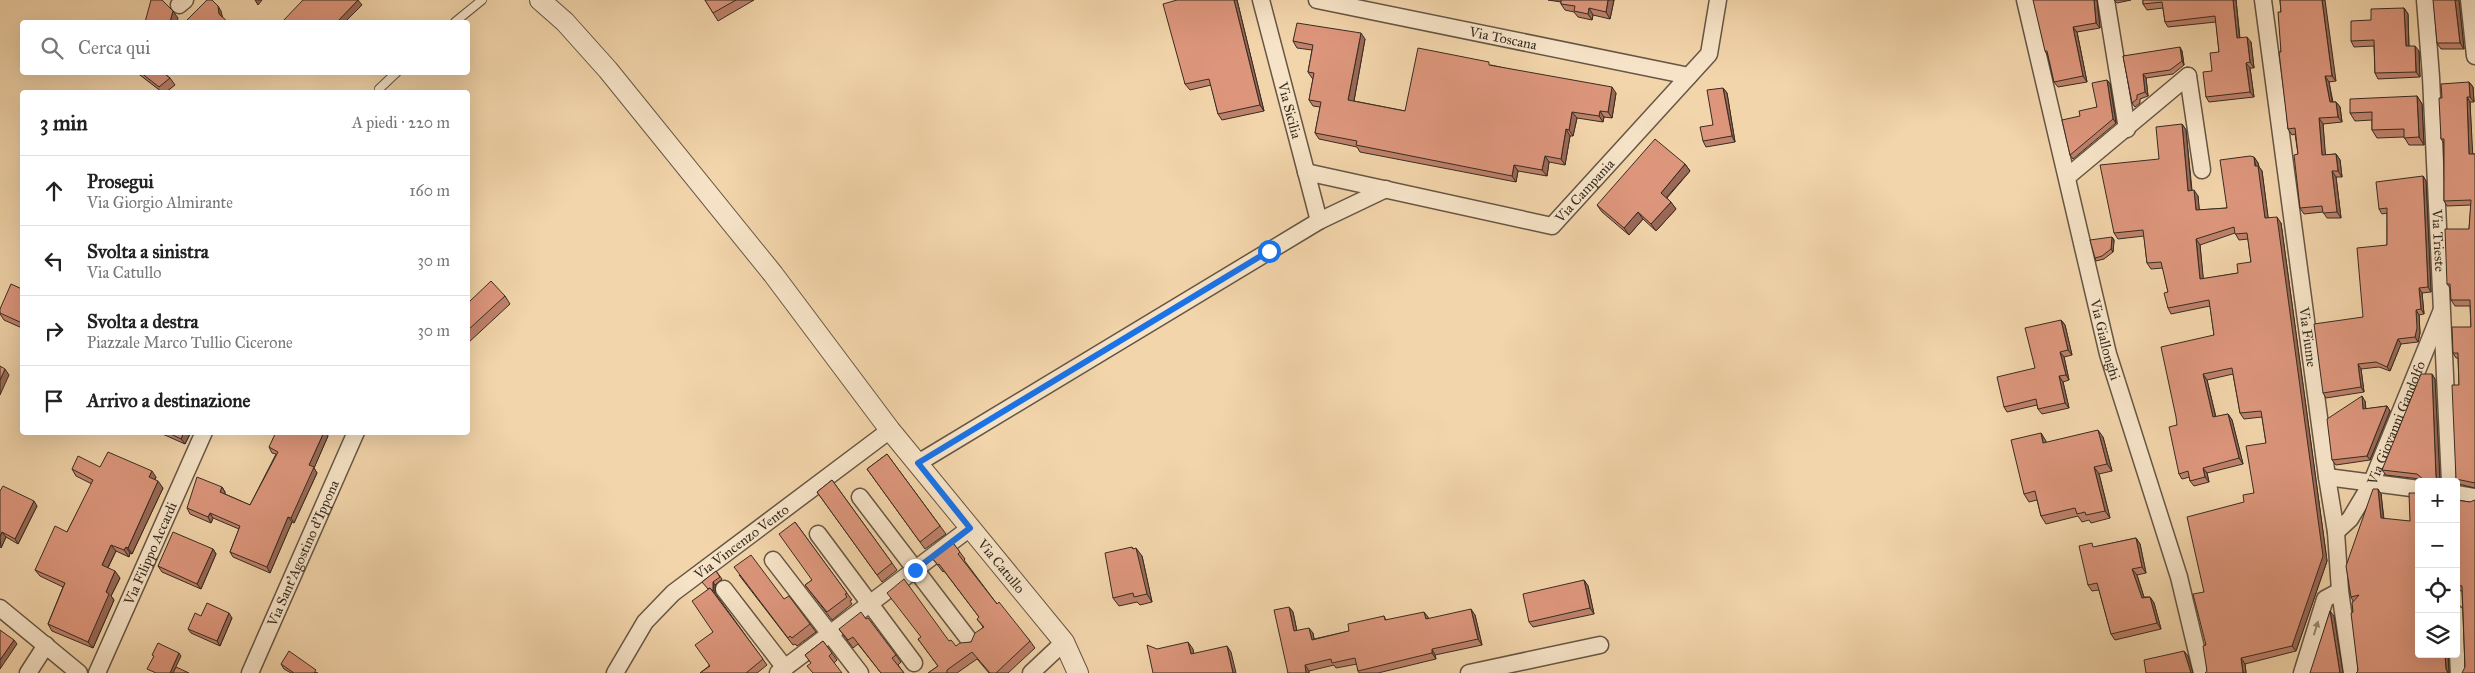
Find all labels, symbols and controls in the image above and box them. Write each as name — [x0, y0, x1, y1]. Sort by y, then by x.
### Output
search box — [20, 20, 470, 75]
street label: Via Toscana — [1467, 23, 1538, 54]
icon: search — [38, 34, 66, 62]
text: Cerca qui — [78, 36, 150, 59]
street label: Via Sicilia — [1274, 79, 1305, 141]
text: 3 min — [40, 110, 88, 136]
text: A piedi · 220 m — [352, 113, 450, 132]
street label: Via Campania — [1551, 155, 1618, 227]
text: Prosegui — [87, 170, 154, 193]
icon: ahead — [40, 177, 68, 205]
text: 160 m — [409, 181, 450, 200]
text: Via Giorgio Almirante — [87, 193, 233, 212]
street label: Via Trieste — [2428, 208, 2448, 272]
text: Svolta a sinistra — [87, 240, 209, 263]
route start — [1258, 240, 1281, 263]
icon: left — [40, 247, 68, 275]
text: 30 m — [417, 251, 450, 270]
text: Via Catullo — [87, 263, 161, 282]
street label: Via Giallonghi — [2086, 297, 2124, 382]
street label: Via Fiume — [2295, 305, 2320, 368]
text: Svolta a destra — [87, 310, 199, 333]
icon: right — [40, 317, 68, 345]
text: 30 m — [417, 321, 450, 340]
text: Piazzale Marco Tullio Cicerone — [87, 333, 293, 352]
street label: Via Giovanni Gandolfo — [2363, 359, 2429, 488]
icon: arrive — [40, 387, 68, 415]
text: Arrivo a destinazione — [87, 389, 250, 412]
street label: Via Sant'Agostino d'Ippona — [263, 478, 343, 630]
map controls — [2415, 478, 2460, 658]
button: + — [2415, 478, 2460, 523]
street label: Via Filippo Accardi — [120, 499, 181, 608]
street label: Via Vincenzo Vento — [690, 501, 792, 584]
button: − — [2415, 523, 2460, 568]
street label: Via Catullo — [973, 535, 1028, 597]
route end — [904, 559, 927, 582]
button: locate — [2415, 568, 2460, 613]
button: layers — [2415, 613, 2460, 658]
one-way arrow — [2313, 620, 2321, 635]

